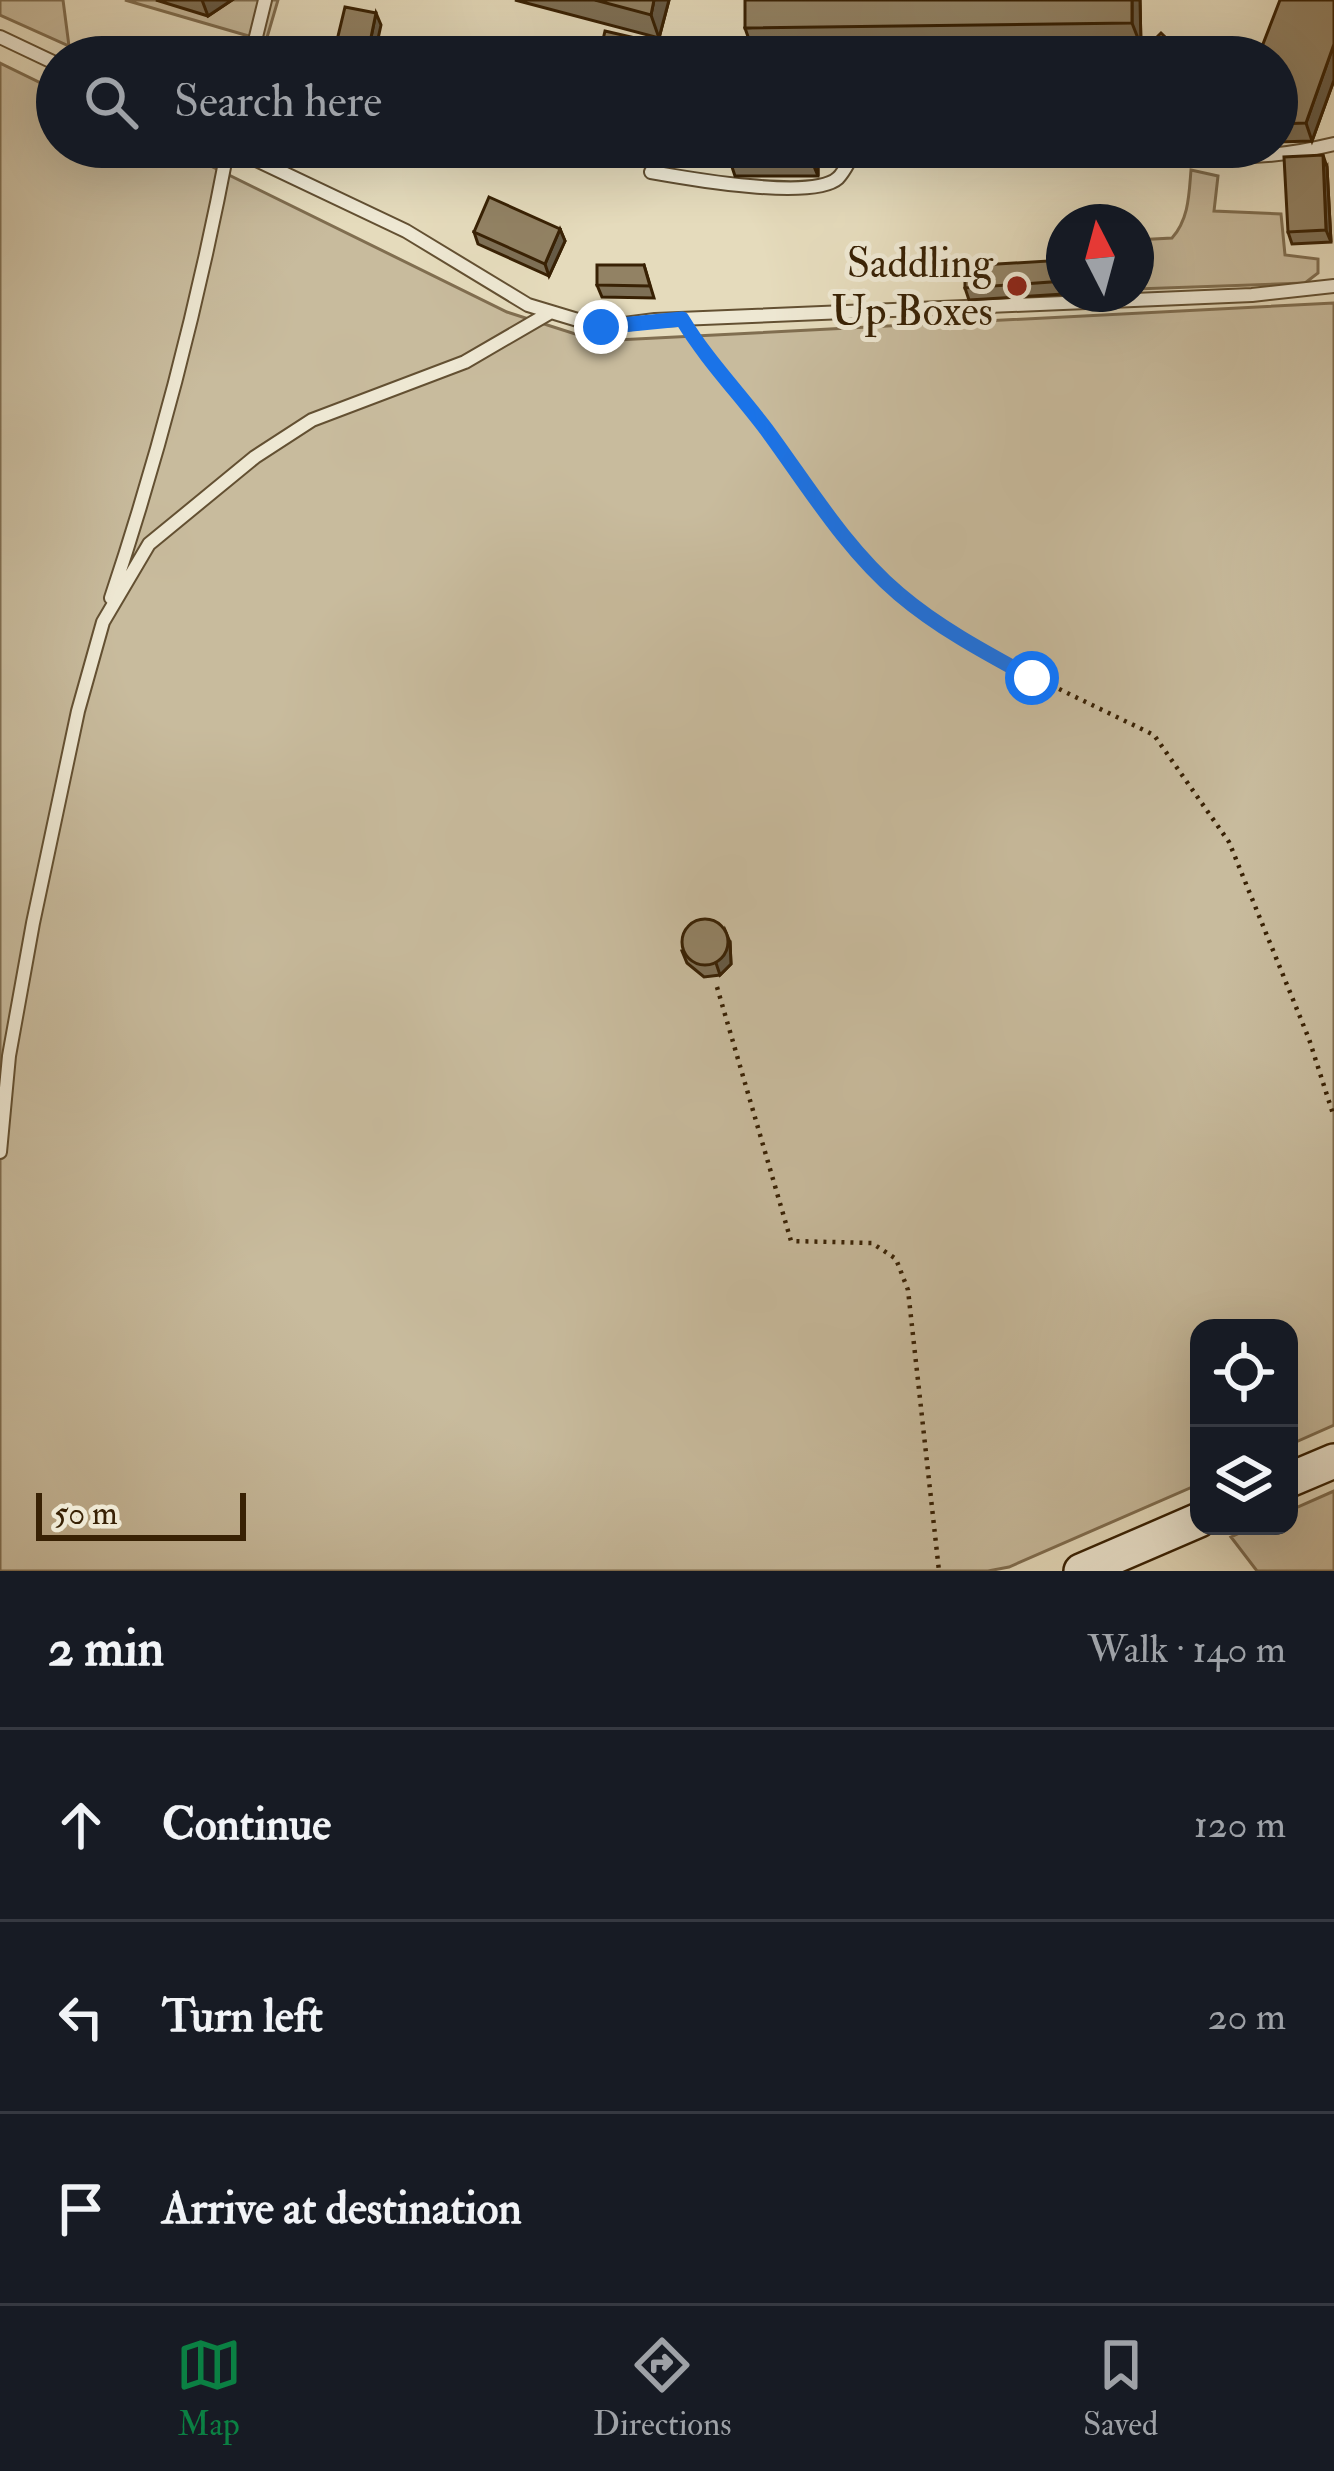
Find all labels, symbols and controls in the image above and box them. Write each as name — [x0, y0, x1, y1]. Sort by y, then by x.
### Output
search box — [36, 36, 1298, 168]
icon: search — [78, 69, 144, 135]
text: Search here — [174, 74, 382, 130]
north arrow — [1046, 204, 1154, 312]
place label: Saddling Up Boxes — [831, 238, 994, 338]
marker: Saddling Up Boxes — [1004, 273, 1030, 299]
route end — [574, 300, 628, 354]
route start — [1005, 651, 1059, 705]
map controls — [1190, 1319, 1298, 1535]
button: locate — [1190, 1319, 1298, 1427]
button: layers — [1190, 1427, 1298, 1535]
scale bar — [36, 1487, 246, 1540]
text: 50 m — [54, 1493, 118, 1534]
text: 2 min — [48, 1617, 164, 1681]
text: Walk · 140 m — [1088, 1625, 1286, 1674]
icon: ahead — [48, 1792, 114, 1858]
text: Continue — [162, 1797, 331, 1853]
text: 120 m — [1194, 1800, 1286, 1849]
icon: left — [48, 1984, 114, 2050]
text: Turn left — [162, 1989, 323, 2045]
text: 20 m — [1208, 1992, 1286, 2041]
icon: arrive — [48, 2176, 114, 2242]
text: Arrive at destination — [162, 2181, 522, 2237]
tab: Map — [176, 2332, 242, 2445]
tab: Directions — [593, 2332, 732, 2445]
tab: Saved — [1083, 2332, 1158, 2445]

